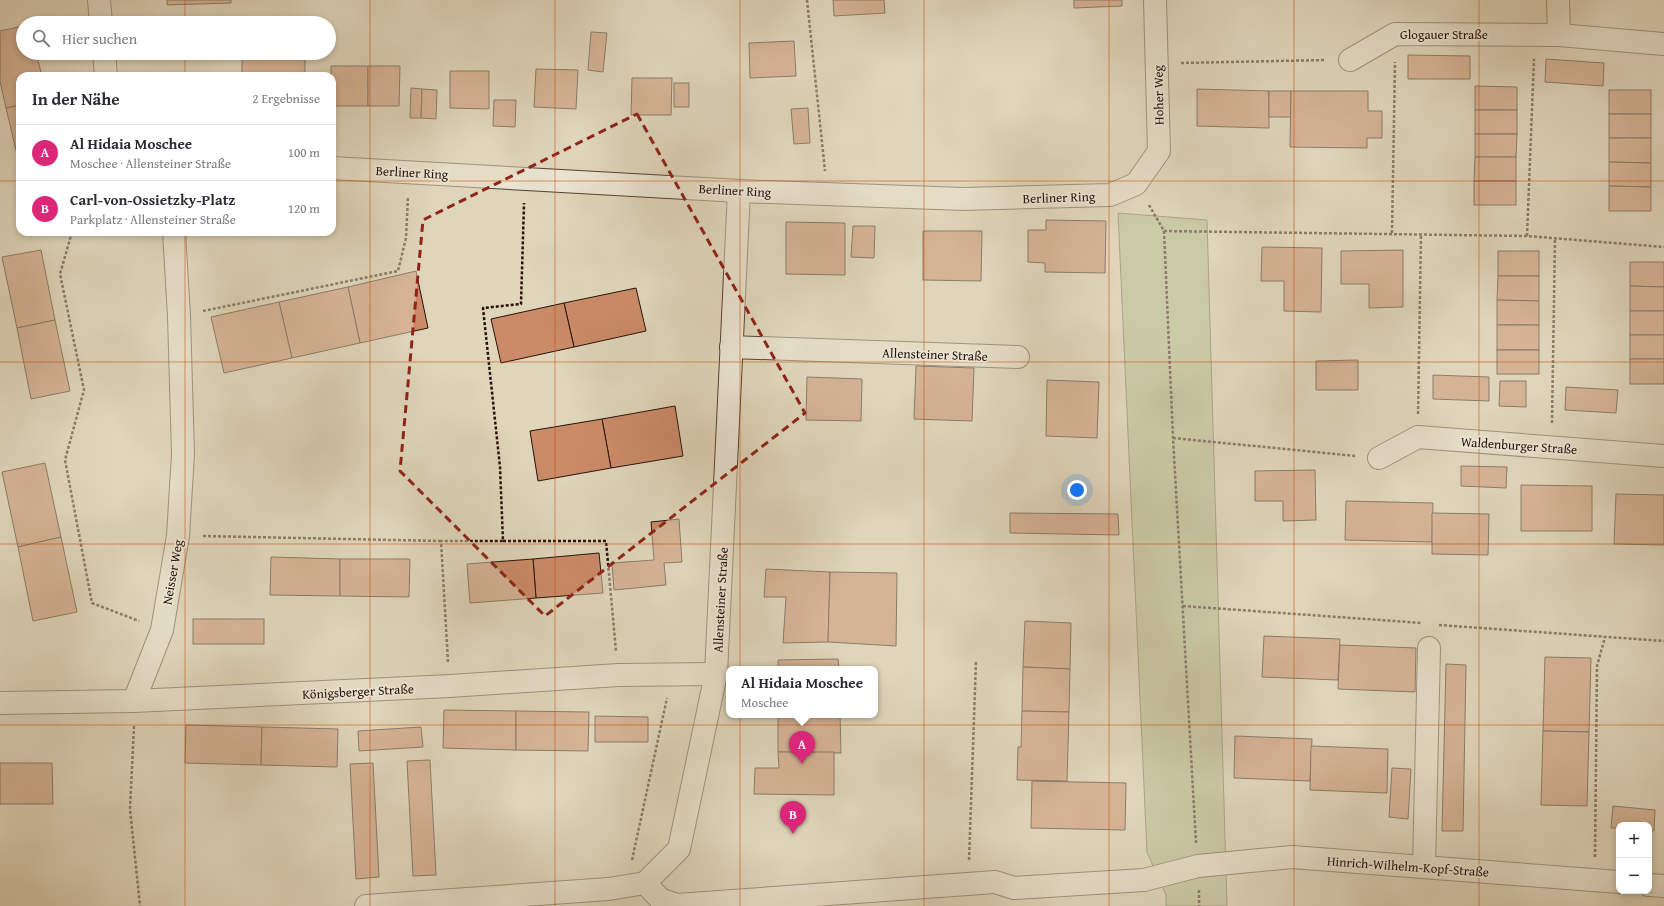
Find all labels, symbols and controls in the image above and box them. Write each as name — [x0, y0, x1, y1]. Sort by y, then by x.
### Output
search box — [16, 16, 336, 60]
street label: Glogauer Straße — [1400, 25, 1488, 44]
icon: search — [30, 27, 52, 49]
text: Hier suchen — [62, 28, 137, 49]
street label: Hoher Weg — [1148, 64, 1169, 125]
text: In der Nähe — [32, 86, 120, 111]
text: 2 Ergebnisse — [252, 89, 320, 108]
text: Al Hidaia Moschee — [70, 133, 192, 154]
text: A — [41, 143, 49, 162]
text: 100 m — [288, 143, 320, 162]
text: Moschee · Allensteiner Straße — [70, 154, 231, 173]
street label: Berliner Ring — [375, 161, 449, 184]
street label: Berliner Ring — [698, 179, 772, 202]
street label: Berliner Ring — [1022, 187, 1096, 208]
text: Carl-von-Ossietzky-Platz — [70, 189, 236, 210]
text: B — [41, 199, 49, 218]
text: 120 m — [288, 199, 320, 218]
text: Parkplatz · Allensteiner Straße — [70, 210, 236, 229]
street label: Allensteiner Straße — [882, 343, 988, 366]
street label: Waldenburger Straße — [1460, 432, 1578, 459]
your location — [1067, 480, 1087, 500]
street label: Neisser Weg — [157, 537, 188, 606]
street label: Allensteiner Straße — [708, 547, 733, 653]
popup — [726, 666, 878, 718]
text: Al Hidaia Moschee — [741, 672, 863, 693]
street label: Königsberger Straße — [302, 679, 414, 704]
text: Moschee — [741, 693, 788, 712]
pin: A — [789, 731, 815, 764]
pin: B — [780, 801, 806, 834]
map controls — [1616, 822, 1652, 894]
button: + — [1616, 822, 1652, 858]
street label: Hinrich-Wilhelm-Kopf-Straße — [1326, 851, 1490, 882]
button: − — [1616, 858, 1652, 894]

